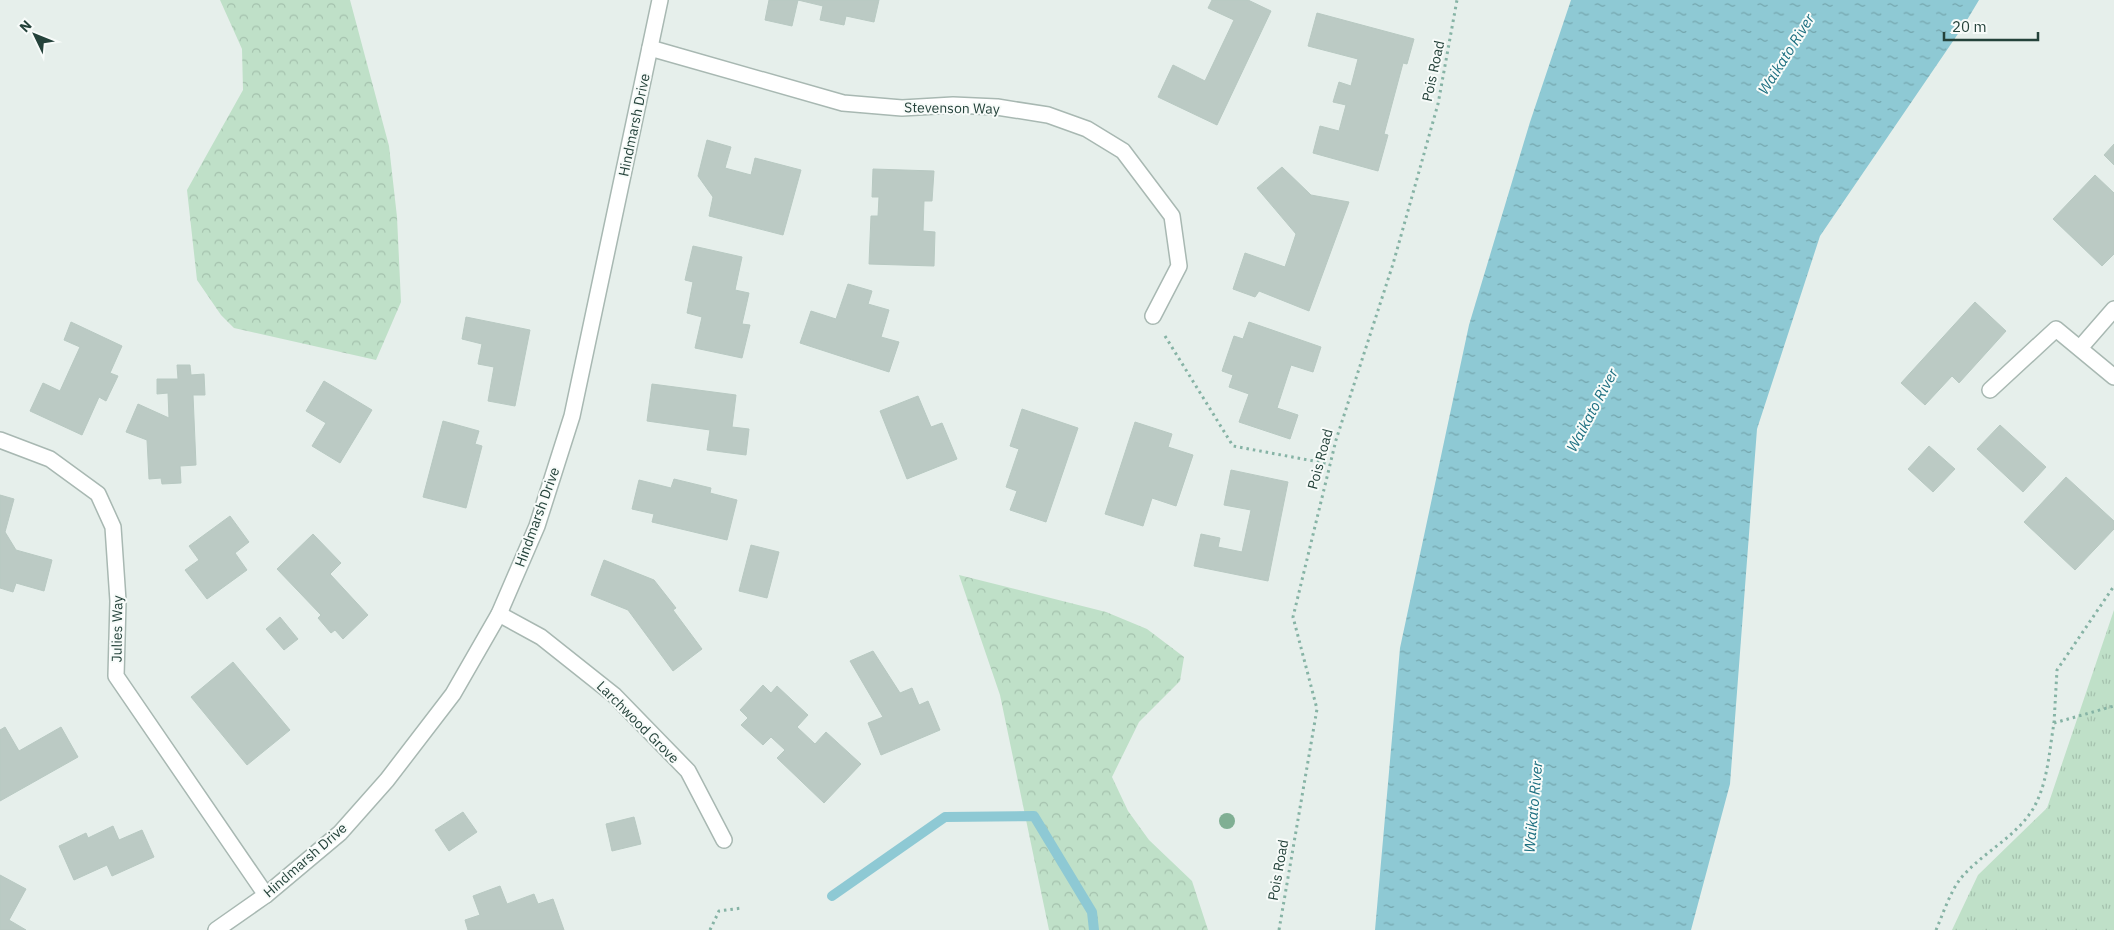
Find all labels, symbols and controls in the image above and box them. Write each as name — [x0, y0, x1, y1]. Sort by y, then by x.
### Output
north arrow — [10, 10, 60, 60]
water label: Waikato River — [1754, 10, 1819, 98]
scale bar — [1944, 10, 2038, 42]
text: N — [15, 16, 36, 36]
text: 20 m — [1952, 17, 1987, 36]
street label: Pois Road — [1418, 39, 1448, 103]
street label: Hindmarsh Drive — [614, 72, 654, 178]
street label: Stevenson Way — [904, 98, 1000, 118]
water label: Waikato River — [1562, 365, 1622, 455]
street label: Pois Road — [1303, 427, 1337, 491]
street label: Hindmarsh Drive — [511, 464, 563, 569]
street label: Julies Way — [107, 595, 127, 663]
street label: Larchwood Grove — [593, 677, 683, 767]
water label: Waikato River — [1520, 760, 1547, 854]
street label: Hindmarsh Drive — [260, 819, 351, 901]
street label: Pois Road — [1264, 838, 1292, 902]

